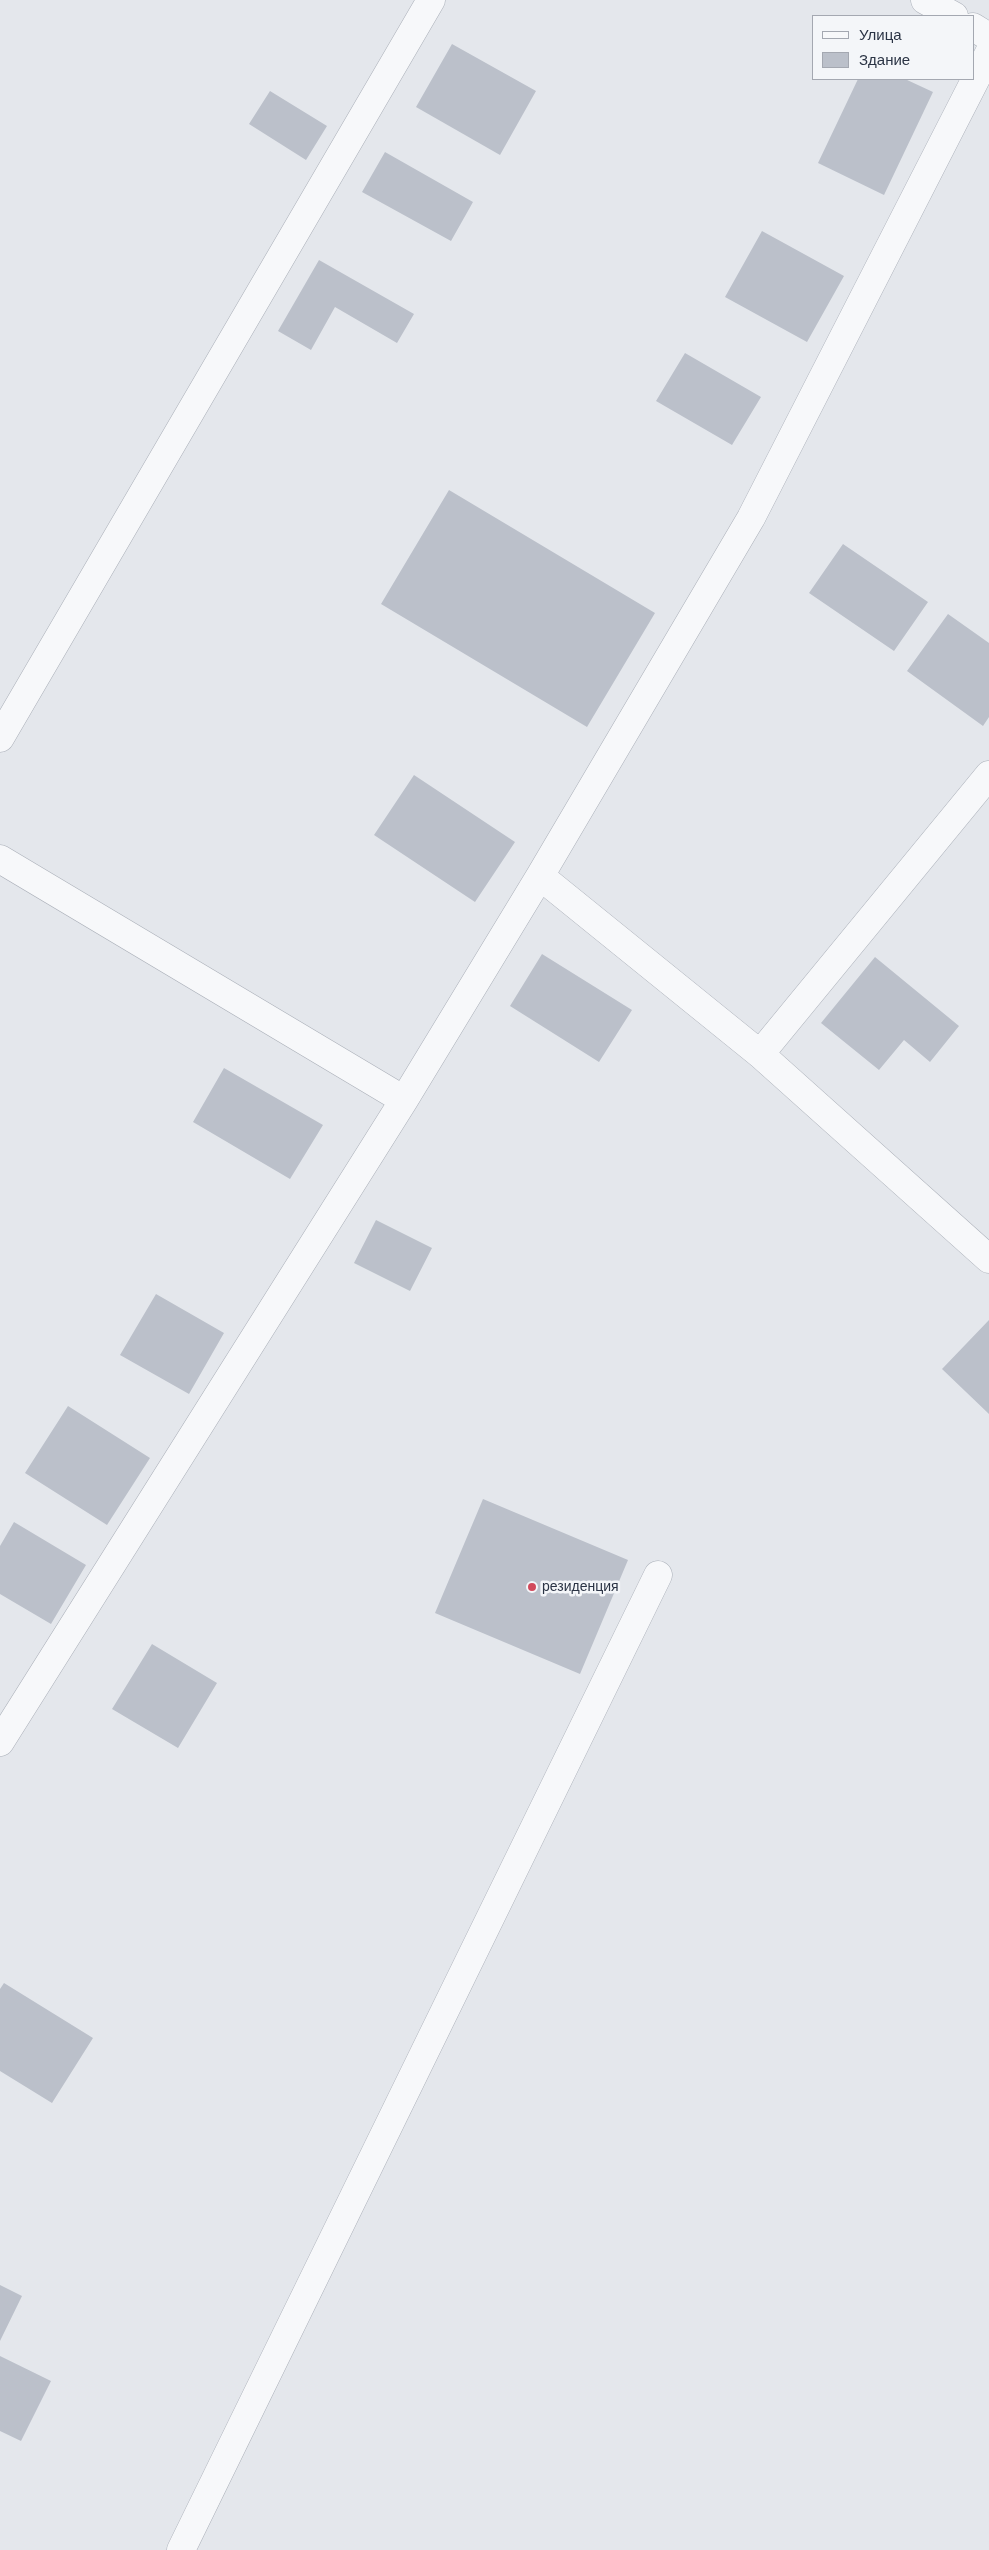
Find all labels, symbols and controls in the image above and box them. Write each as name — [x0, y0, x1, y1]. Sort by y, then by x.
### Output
legend — [812, 15, 974, 80]
text: Улица — [859, 25, 902, 45]
text: Здание — [859, 50, 910, 70]
place label: резиденция — [542, 1579, 619, 1595]
marker: резиденция — [526, 1581, 538, 1593]

